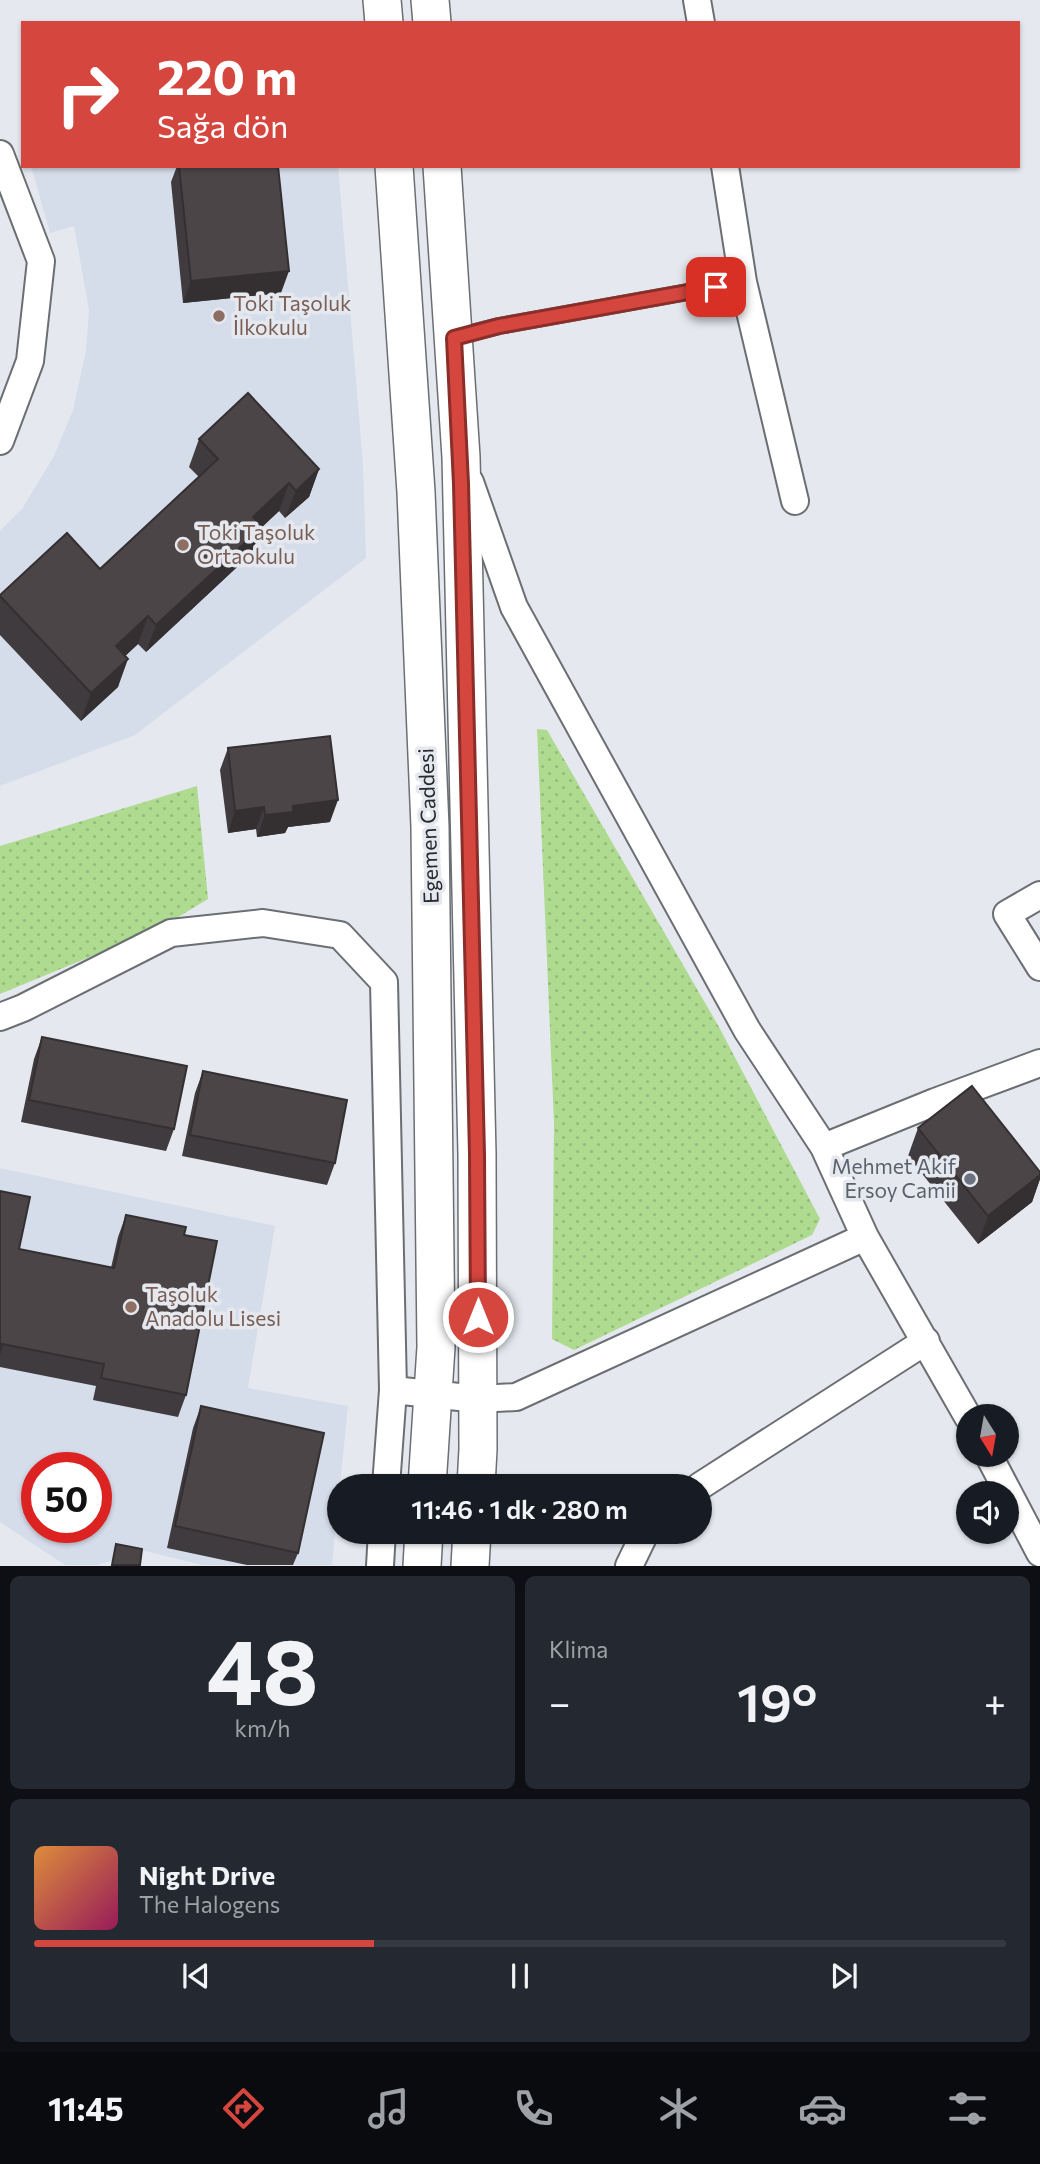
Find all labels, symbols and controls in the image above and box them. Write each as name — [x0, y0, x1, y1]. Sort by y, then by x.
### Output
text: 220 m — [157, 45, 297, 105]
icon: right — [42, 49, 133, 140]
text: Sağa dön — [157, 105, 288, 145]
pin — [686, 257, 746, 317]
icon: arrive — [697, 268, 735, 306]
place label: Toki Taşoluk İlkokulu — [233, 290, 351, 339]
marker: Toki Taşoluk İlkokulu — [211, 308, 227, 324]
place label: Toki Taşoluk Ortaokulu — [197, 519, 315, 568]
marker: Toki Taşoluk Ortaokulu — [175, 537, 191, 553]
street label: Egemen Caddesi — [412, 748, 443, 904]
place label: Mehmet Akif Ersoy Camii — [831, 1153, 957, 1202]
marker: Mehmet Akif Ersoy Camii — [962, 1171, 978, 1187]
position arrow — [441, 1280, 515, 1354]
place label: Taşoluk Anadolu Lisesi — [145, 1281, 281, 1330]
marker: Taşoluk Anadolu Lisesi — [123, 1299, 139, 1315]
north arrow — [956, 1404, 1018, 1466]
map controls — [956, 1404, 1019, 1544]
speed limit sign: 50 — [21, 1452, 112, 1543]
button: sound — [956, 1481, 1019, 1544]
text: 11:46 · 1 dk · 280 m — [411, 1493, 628, 1524]
text: 48 — [206, 1612, 319, 1724]
text: Klima — [549, 1635, 608, 1663]
text: 19° — [737, 1669, 817, 1733]
text: − — [549, 1678, 571, 1725]
text: + — [984, 1678, 1006, 1725]
text: km/h — [235, 1714, 290, 1742]
text: Night Drive — [139, 1859, 275, 1890]
text: The Halogens — [139, 1890, 280, 1918]
icon: previous — [177, 1957, 215, 1995]
icon: pause — [501, 1957, 539, 1995]
icon: next — [825, 1957, 863, 1995]
icon: directions — [219, 2084, 268, 2133]
icon: music — [364, 2084, 413, 2133]
icon: phone — [509, 2084, 558, 2133]
icon: climate — [654, 2084, 703, 2133]
icon: car — [798, 2084, 847, 2133]
icon: filters — [943, 2084, 992, 2133]
text: 11:45 — [48, 2088, 124, 2128]

